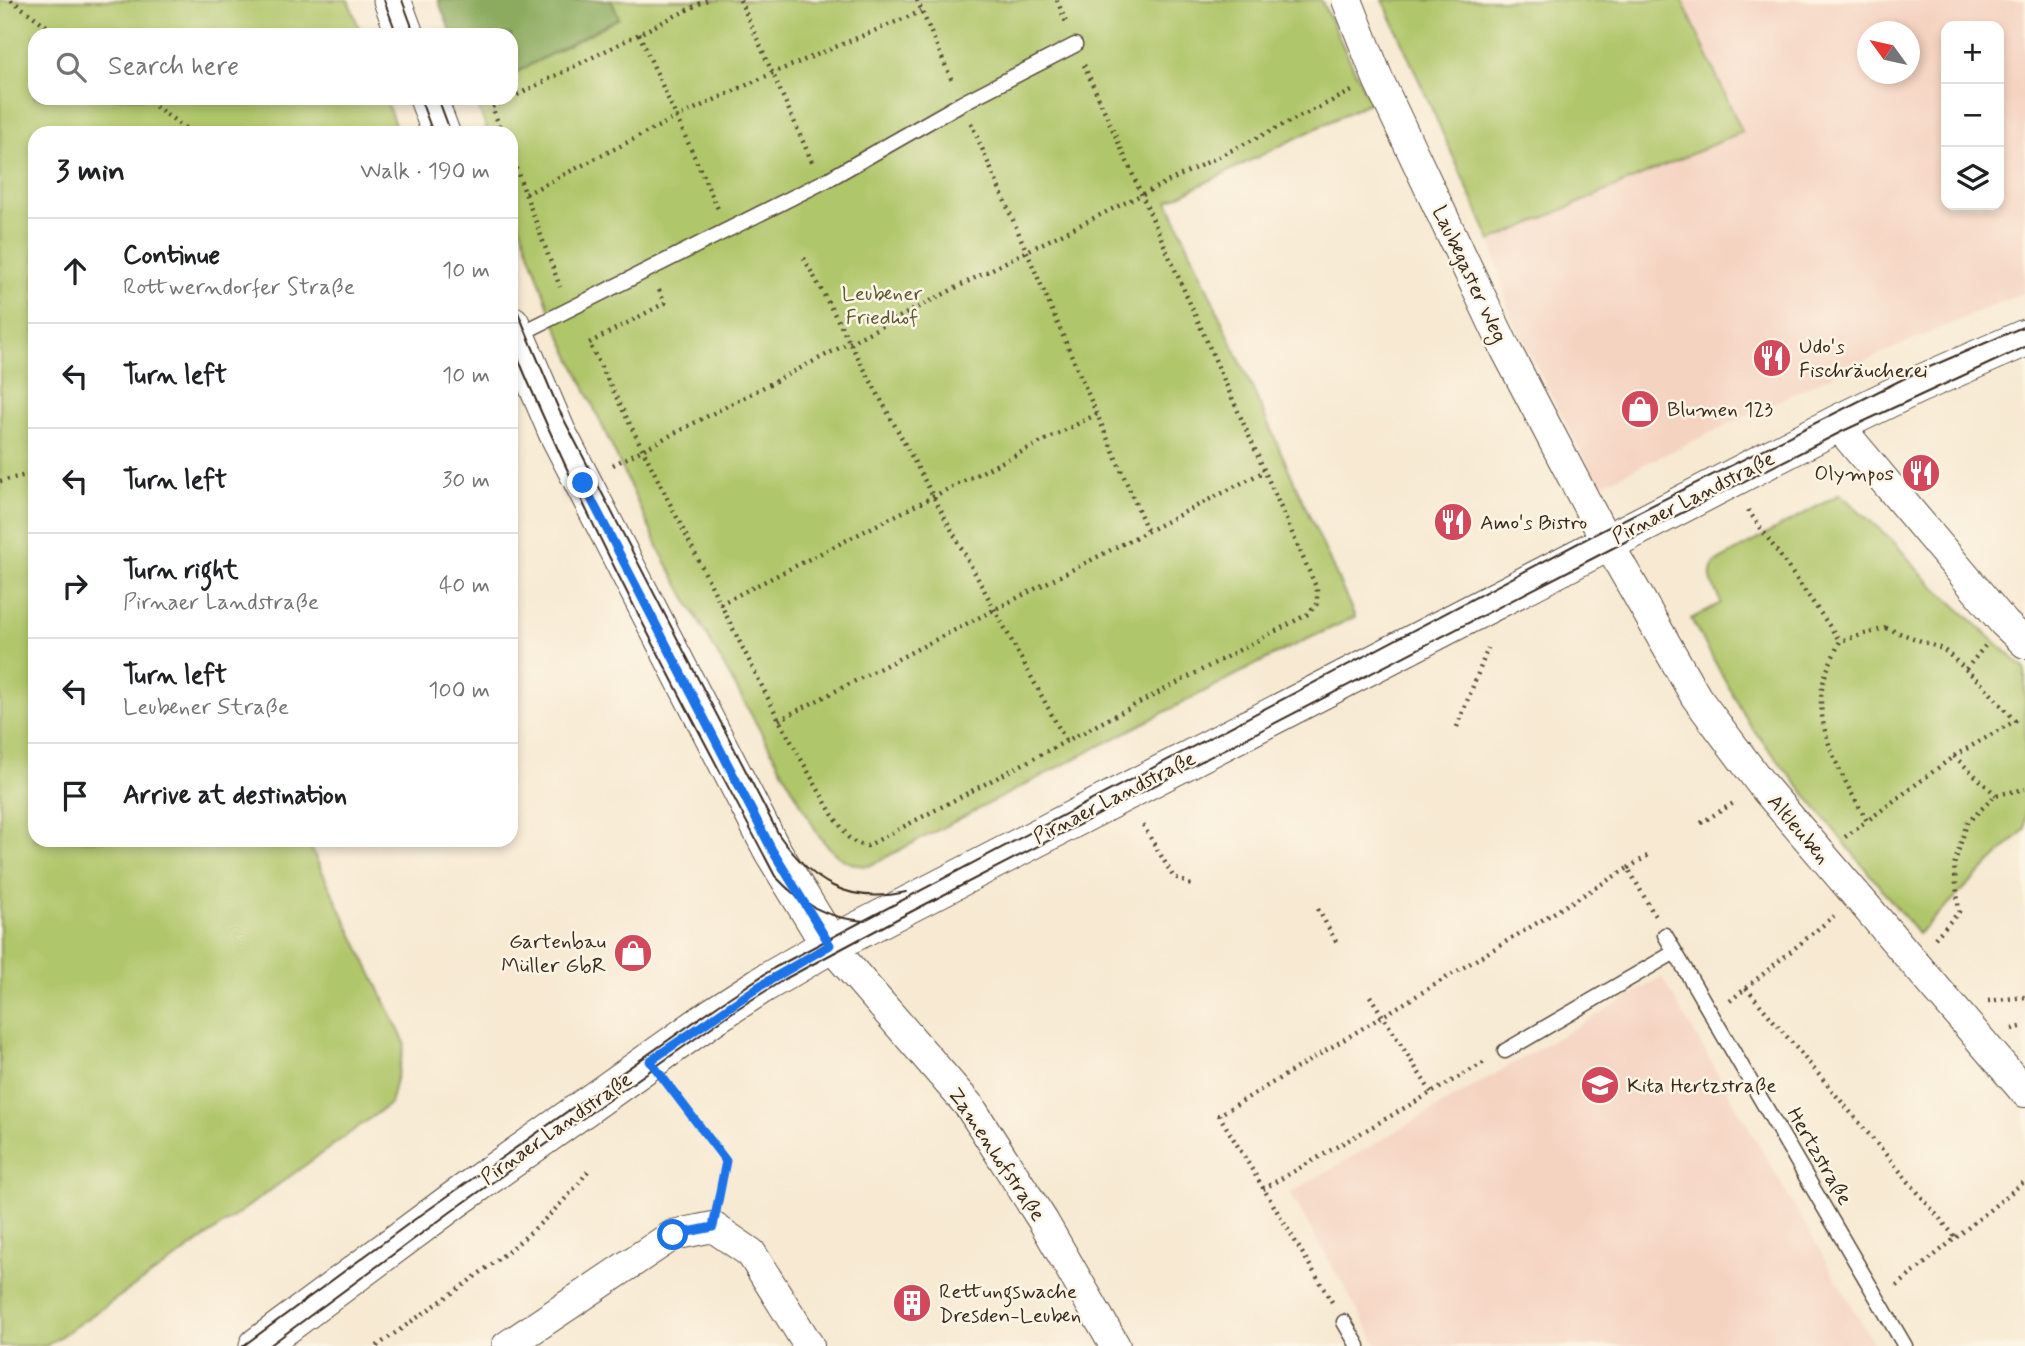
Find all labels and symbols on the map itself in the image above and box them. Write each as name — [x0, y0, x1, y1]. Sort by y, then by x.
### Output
north arrow — [1857, 21, 1920, 84]
street label: Laubegaster Weg — [1424, 201, 1513, 348]
park label: Leubener Friedhof — [842, 280, 923, 332]
place label: Udo's Fischräucherei — [1799, 333, 1928, 385]
restaurant icon: Udo's Fischräucherei — [1751, 337, 1793, 379]
shop icon: Blumen 123 — [1619, 388, 1661, 430]
place label: Blumen 123 — [1667, 396, 1773, 424]
street label: Pirnaer Landstraße — [1607, 445, 1780, 551]
restaurant icon: Olympos — [1900, 452, 1942, 494]
place label: Olympos — [1814, 460, 1894, 488]
route end — [567, 467, 598, 498]
restaurant icon: Amo's Bistro — [1432, 501, 1474, 543]
place label: Amo's Bistro — [1480, 509, 1587, 537]
street label: Pirnaer Landstraße — [1028, 745, 1201, 851]
street label: Altleuben — [1761, 789, 1836, 871]
place label: Gartenbau Müller GbR — [501, 928, 607, 980]
shop icon: Gartenbau Müller GbR — [612, 932, 654, 974]
school or university icon: Kita Hertzstraße — [1579, 1064, 1621, 1106]
street label: Pirnaer Landstraße — [475, 1066, 638, 1192]
place label: Kita Hertzstraße — [1627, 1072, 1777, 1100]
street label: Zamenhofstraße — [941, 1082, 1051, 1227]
street label: Hertzstraße — [1780, 1102, 1858, 1211]
route start — [657, 1219, 688, 1250]
place label: Rettungswache Dresden-Leuben — [939, 1278, 1081, 1330]
building icon: Rettungswache Dresden-Leuben — [891, 1282, 933, 1324]

